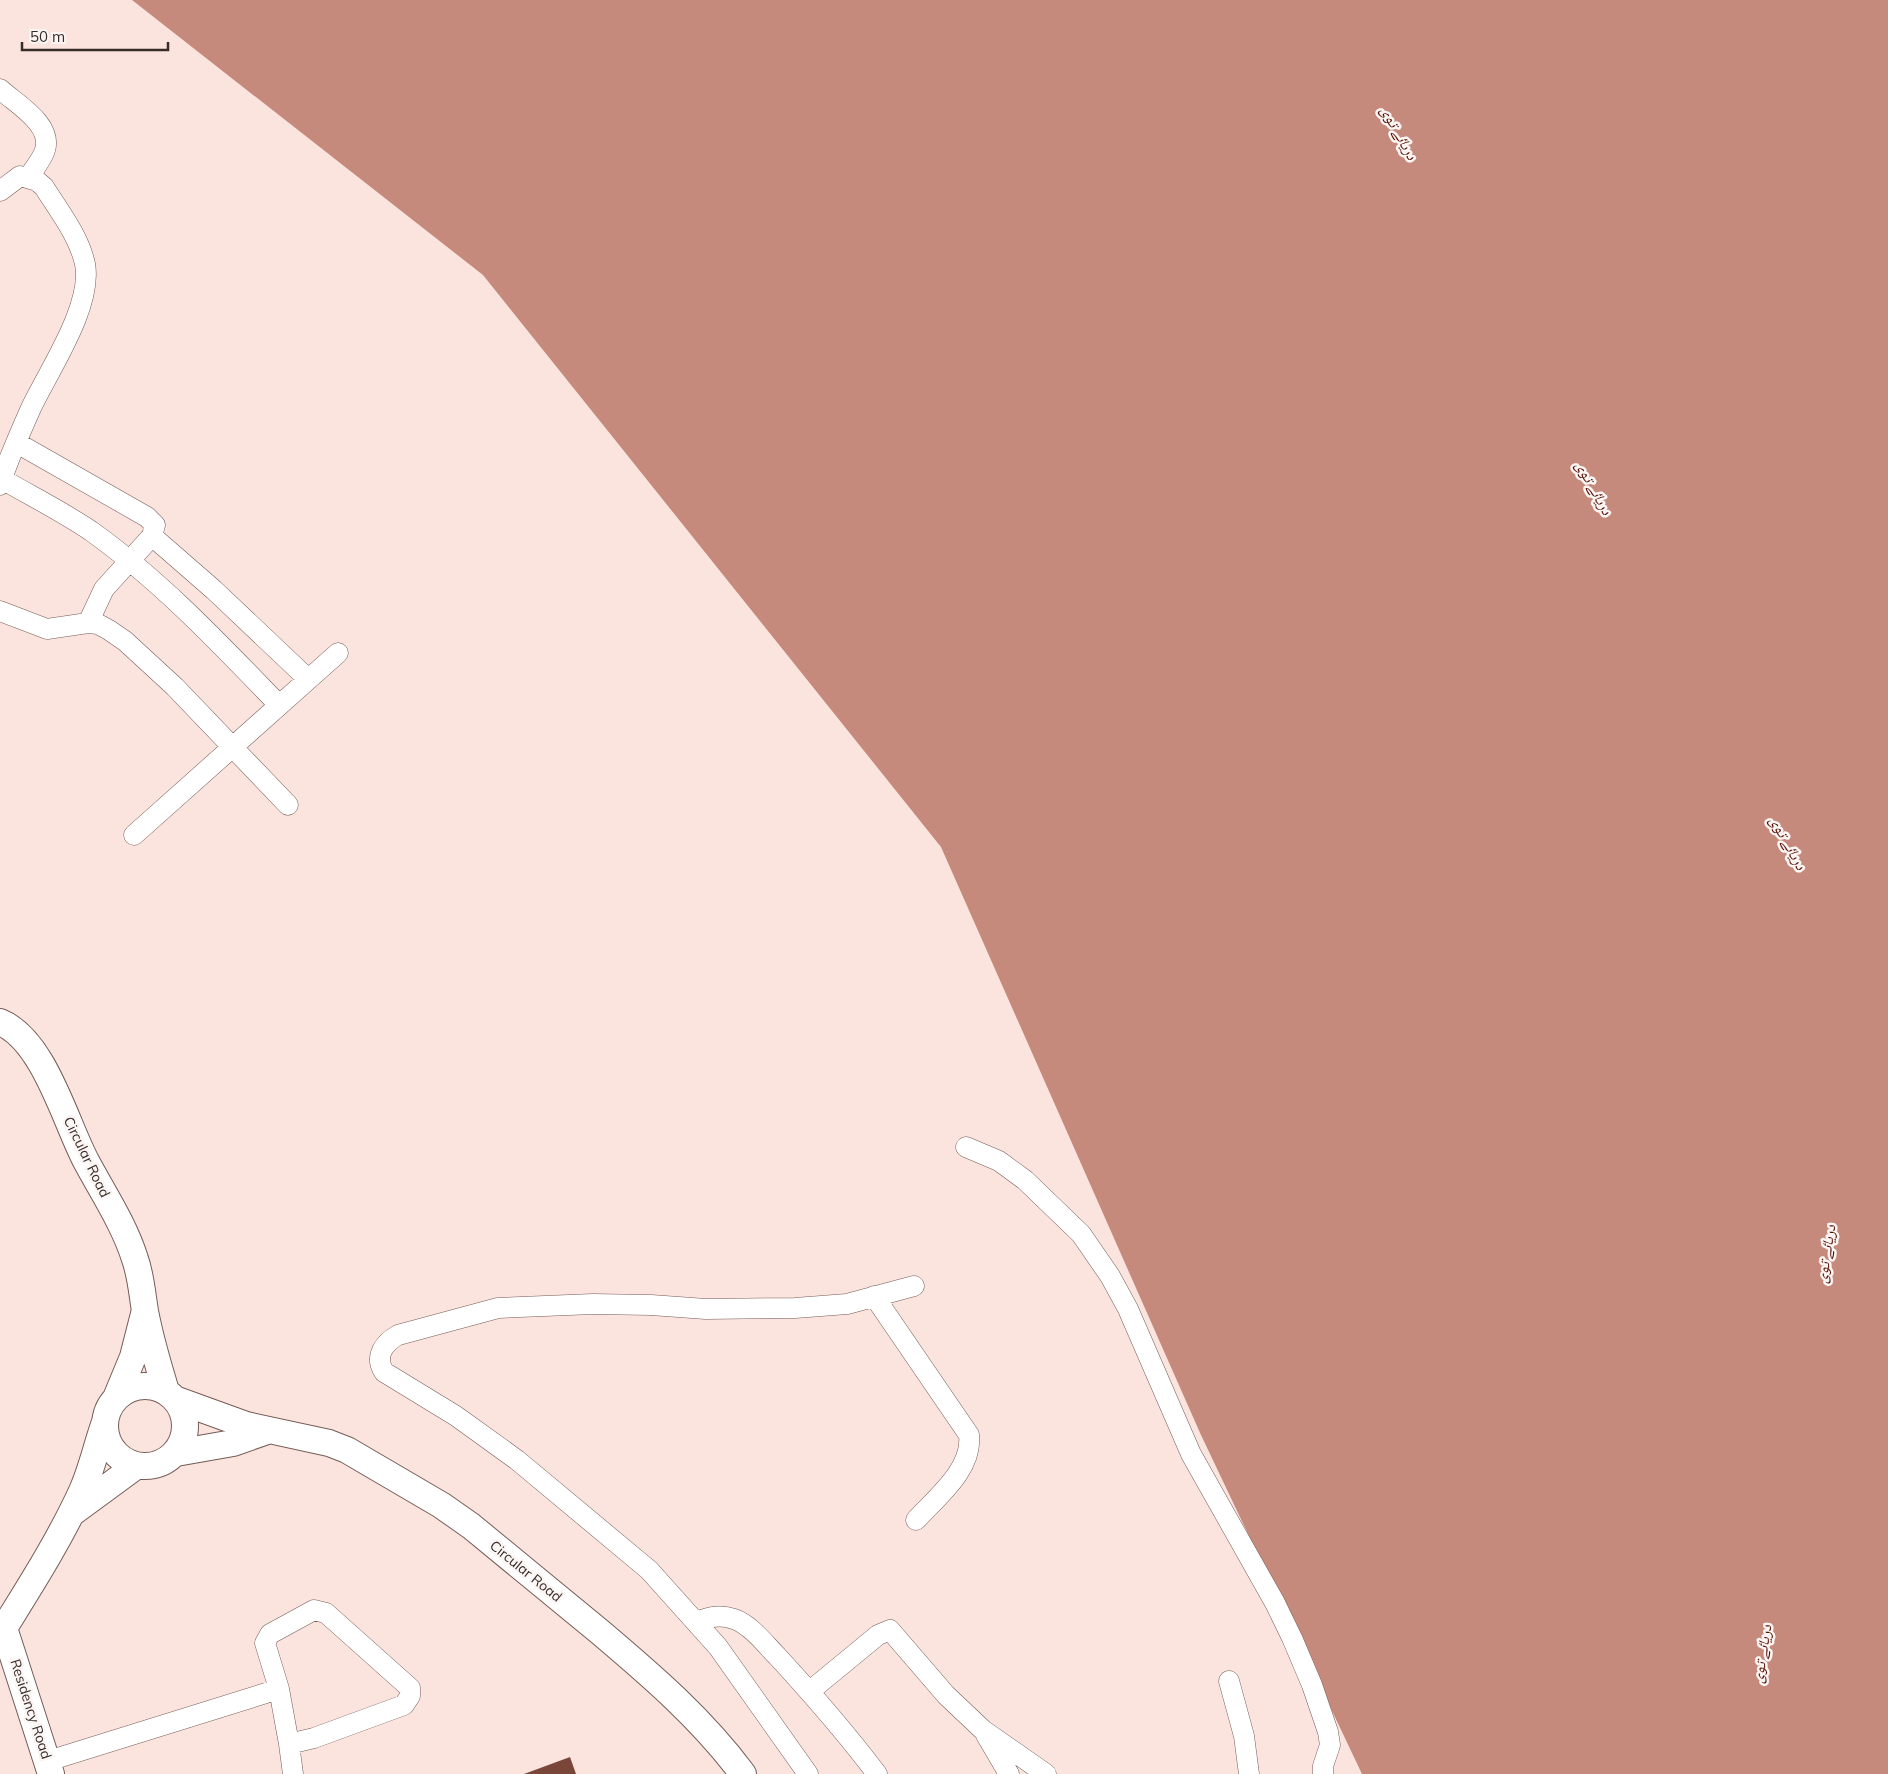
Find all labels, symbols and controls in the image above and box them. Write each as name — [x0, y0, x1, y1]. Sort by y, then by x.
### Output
scale bar — [22, 20, 169, 52]
text: 50 m — [30, 27, 65, 46]
water label: دریائے توی — [1377, 102, 1422, 164]
water label: دریائے توی — [1572, 457, 1617, 519]
water label: دریائے توی — [1766, 812, 1811, 874]
street label: Circular Road — [60, 1114, 114, 1200]
water label: دریائے توی — [1812, 1223, 1840, 1284]
street label: Circular Road — [486, 1536, 566, 1606]
water label: دریائے توی — [1748, 1623, 1776, 1684]
street label: Residency Road — [6, 1657, 56, 1761]

